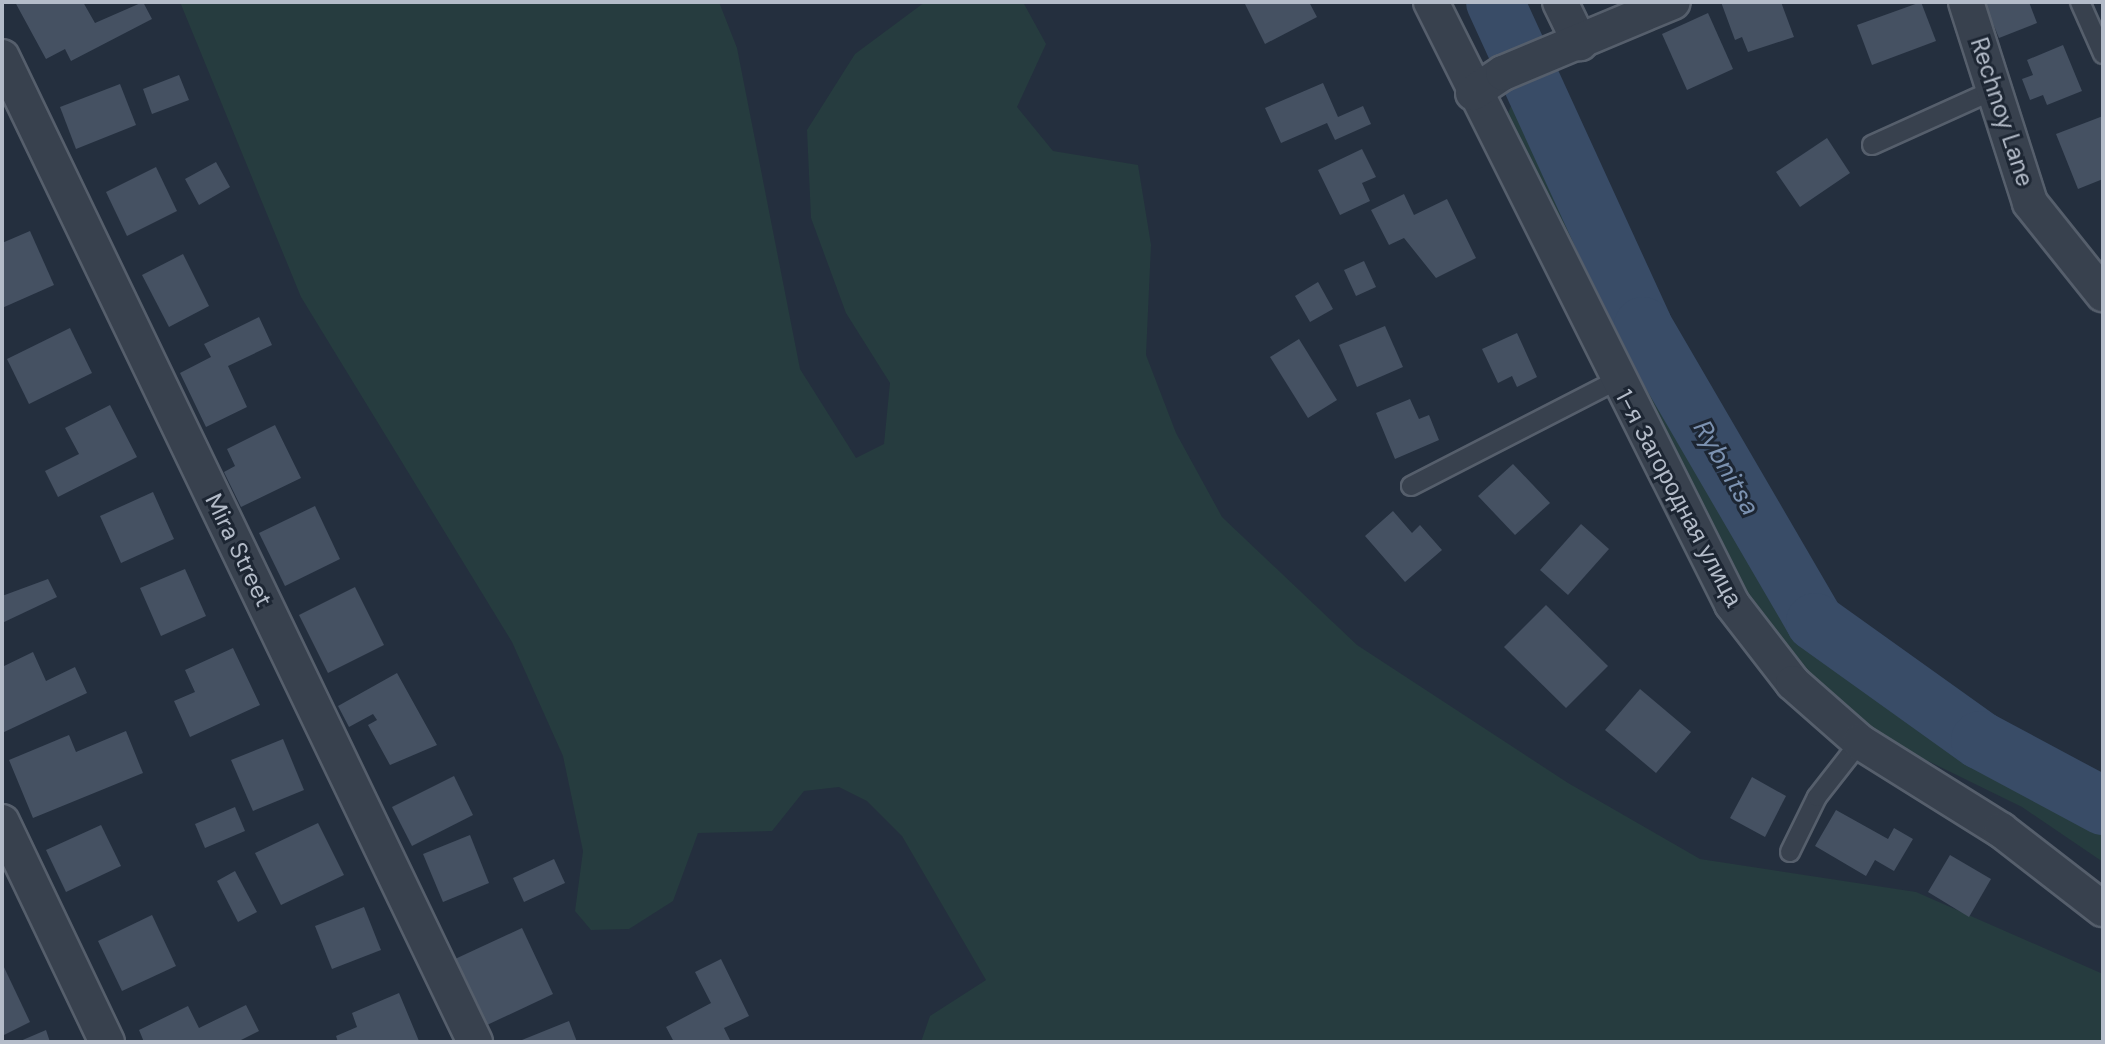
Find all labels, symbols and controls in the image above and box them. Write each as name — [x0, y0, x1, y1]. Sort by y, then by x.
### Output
street label: Rechnoy Lane — [1964, 34, 2040, 190]
street label: 1-я Загородная улица — [1610, 385, 1748, 611]
water label: Rybnitsa — [1686, 415, 1766, 521]
street label: Mira Street — [199, 489, 279, 611]

